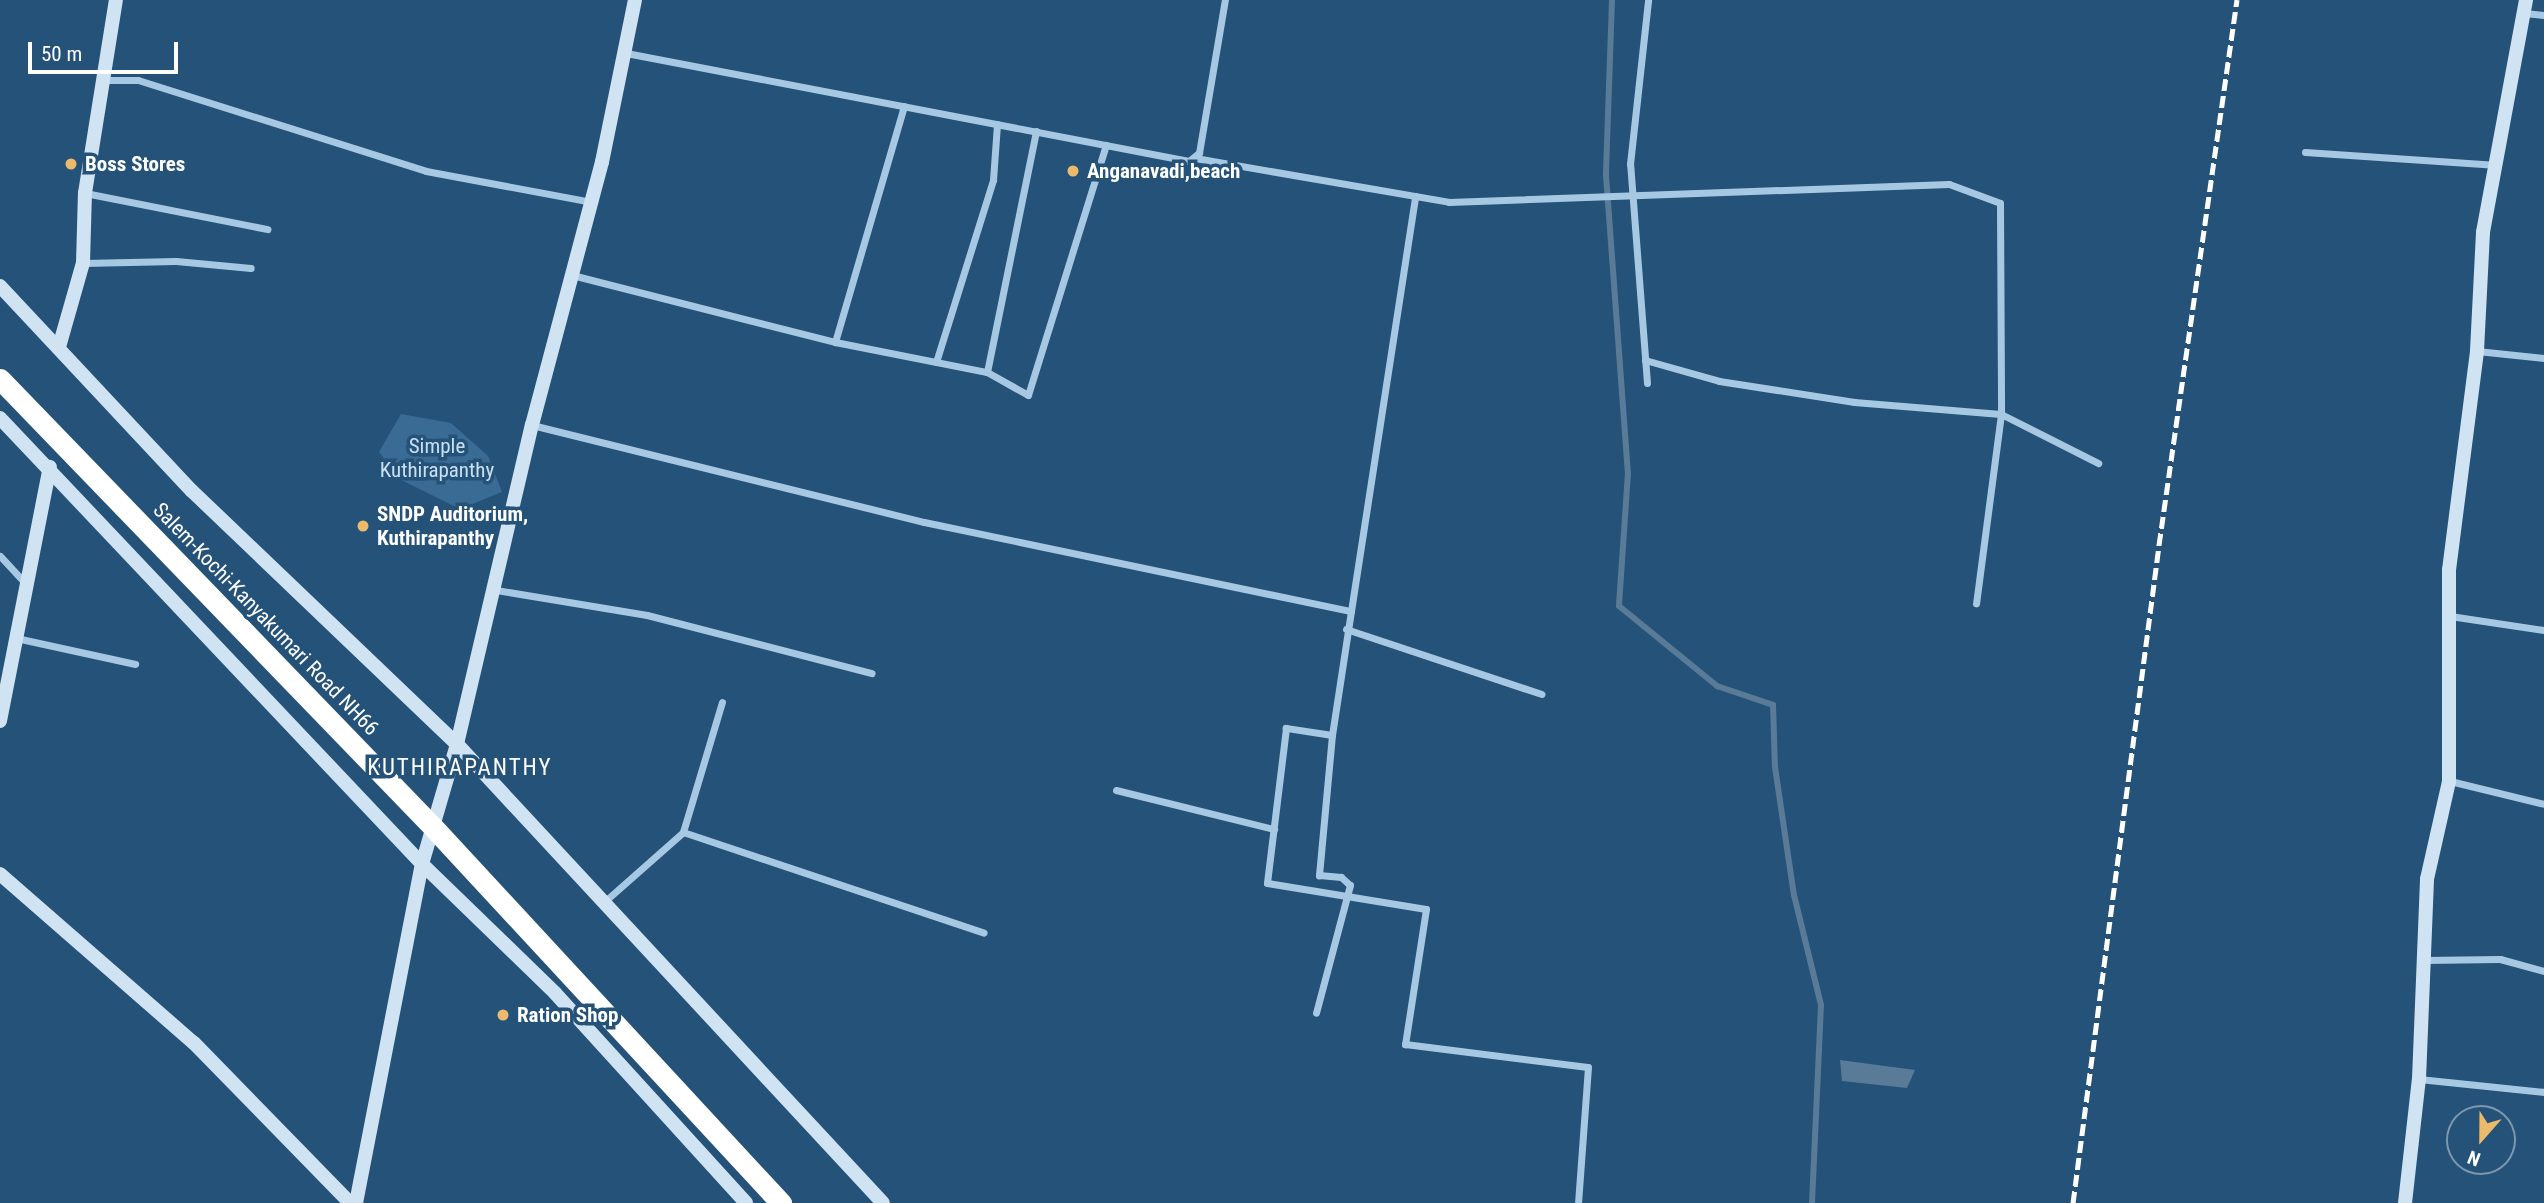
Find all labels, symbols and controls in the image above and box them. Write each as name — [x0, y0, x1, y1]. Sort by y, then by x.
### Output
scale bar — [32, 28, 182, 72]
text: 50 m — [41, 42, 82, 66]
place label: Boss Stores — [85, 151, 185, 177]
marker: Boss Stores — [63, 156, 79, 172]
place label: Anganavadi,beach — [1087, 158, 1240, 184]
marker: Anganavadi,beach — [1065, 163, 1081, 179]
park label: Simple Kuthirapanthy — [380, 433, 494, 483]
street label: Salem-Kochi-Kanyakumari Road NH66 — [148, 497, 384, 741]
place label: SNDP Auditorium, Kuthirapanthy — [377, 501, 528, 551]
marker: SNDP Auditorium, Kuthirapanthy — [355, 518, 371, 534]
district label: KUTHIRAPANTHY — [369, 754, 551, 782]
place label: Ration Shop — [517, 1002, 618, 1028]
marker: Ration Shop — [495, 1007, 511, 1023]
north arrow — [2446, 1105, 2516, 1175]
text: N — [2464, 1145, 2484, 1171]

